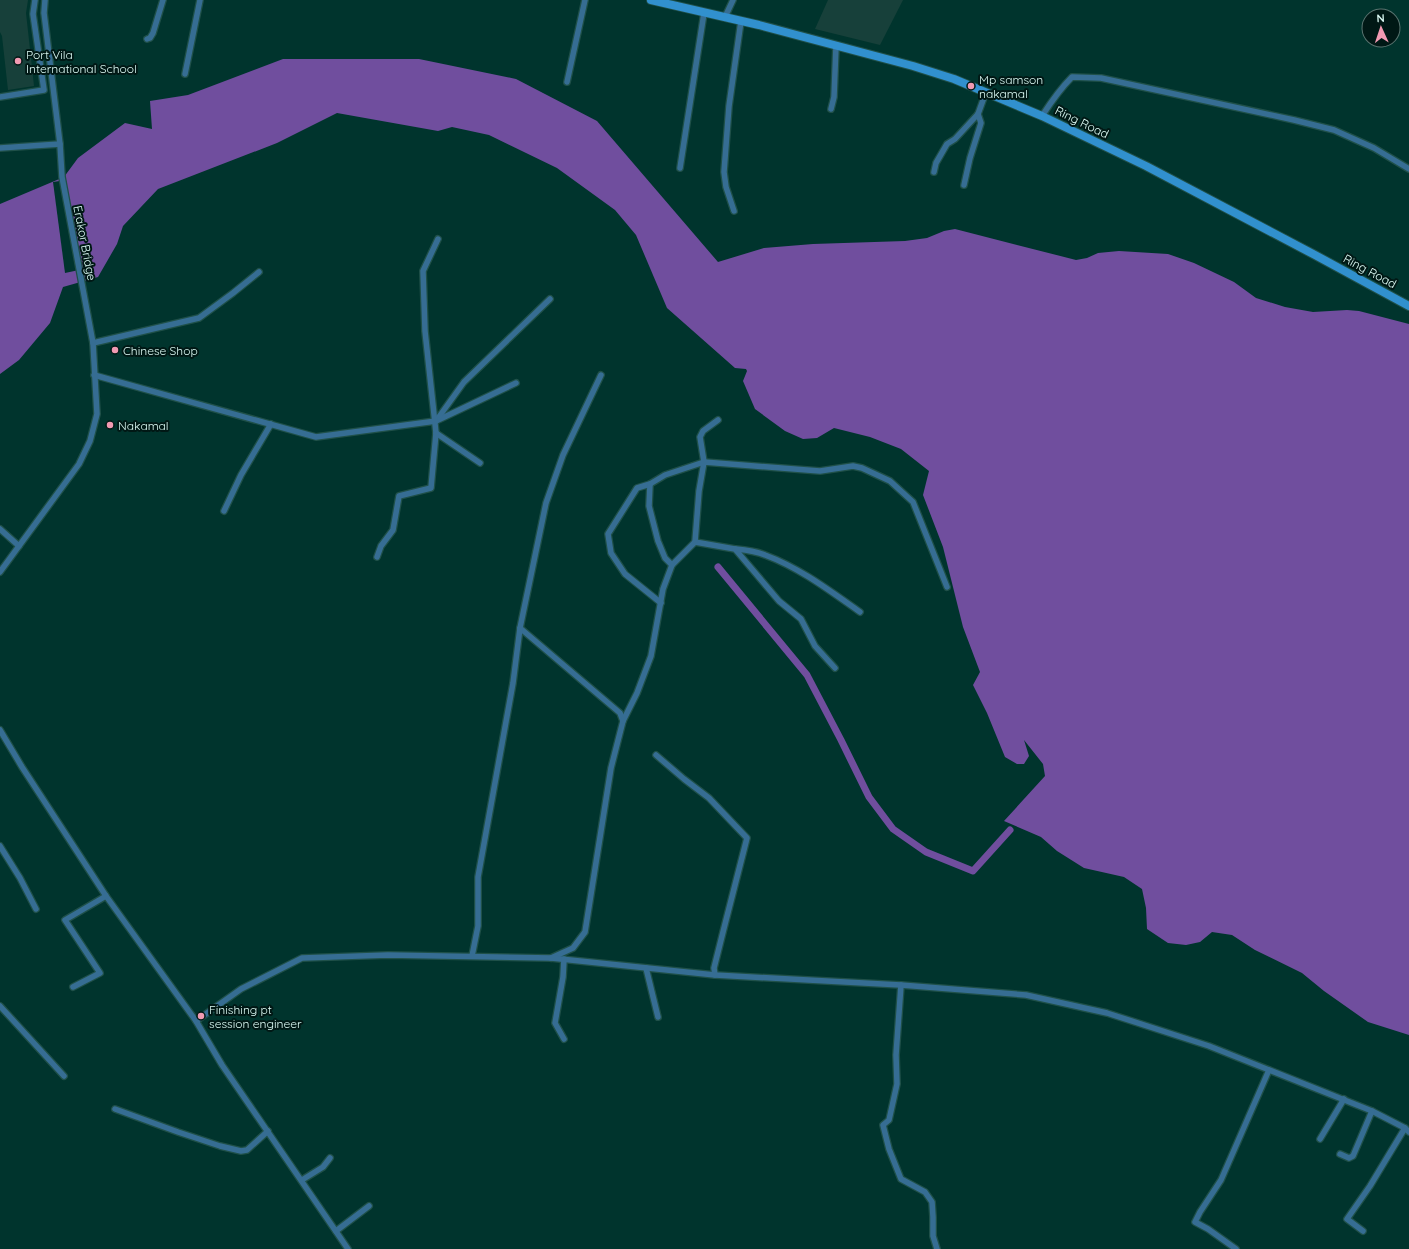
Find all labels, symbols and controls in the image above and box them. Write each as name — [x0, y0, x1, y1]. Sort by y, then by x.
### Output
north arrow — [1361, 8, 1401, 48]
text: N — [1376, 11, 1385, 25]
place label: Port Vila International School — [26, 47, 137, 76]
marker: Port Vila International School — [13, 56, 23, 66]
place label: Mp samson nakamal — [979, 72, 1043, 101]
marker: Mp samson nakamal — [966, 81, 976, 91]
street label: Ring Road — [1053, 103, 1111, 141]
street label: Erakor Bridge — [70, 204, 100, 282]
street label: Ring Road — [1341, 251, 1399, 291]
place label: Chinese Shop — [123, 343, 198, 358]
marker: Chinese Shop — [110, 345, 120, 355]
place label: Nakamal — [118, 418, 169, 433]
marker: Nakamal — [105, 420, 115, 430]
place label: Finishing pt session engineer — [209, 1002, 302, 1031]
marker: Finishing pt session engineer — [196, 1011, 206, 1021]

